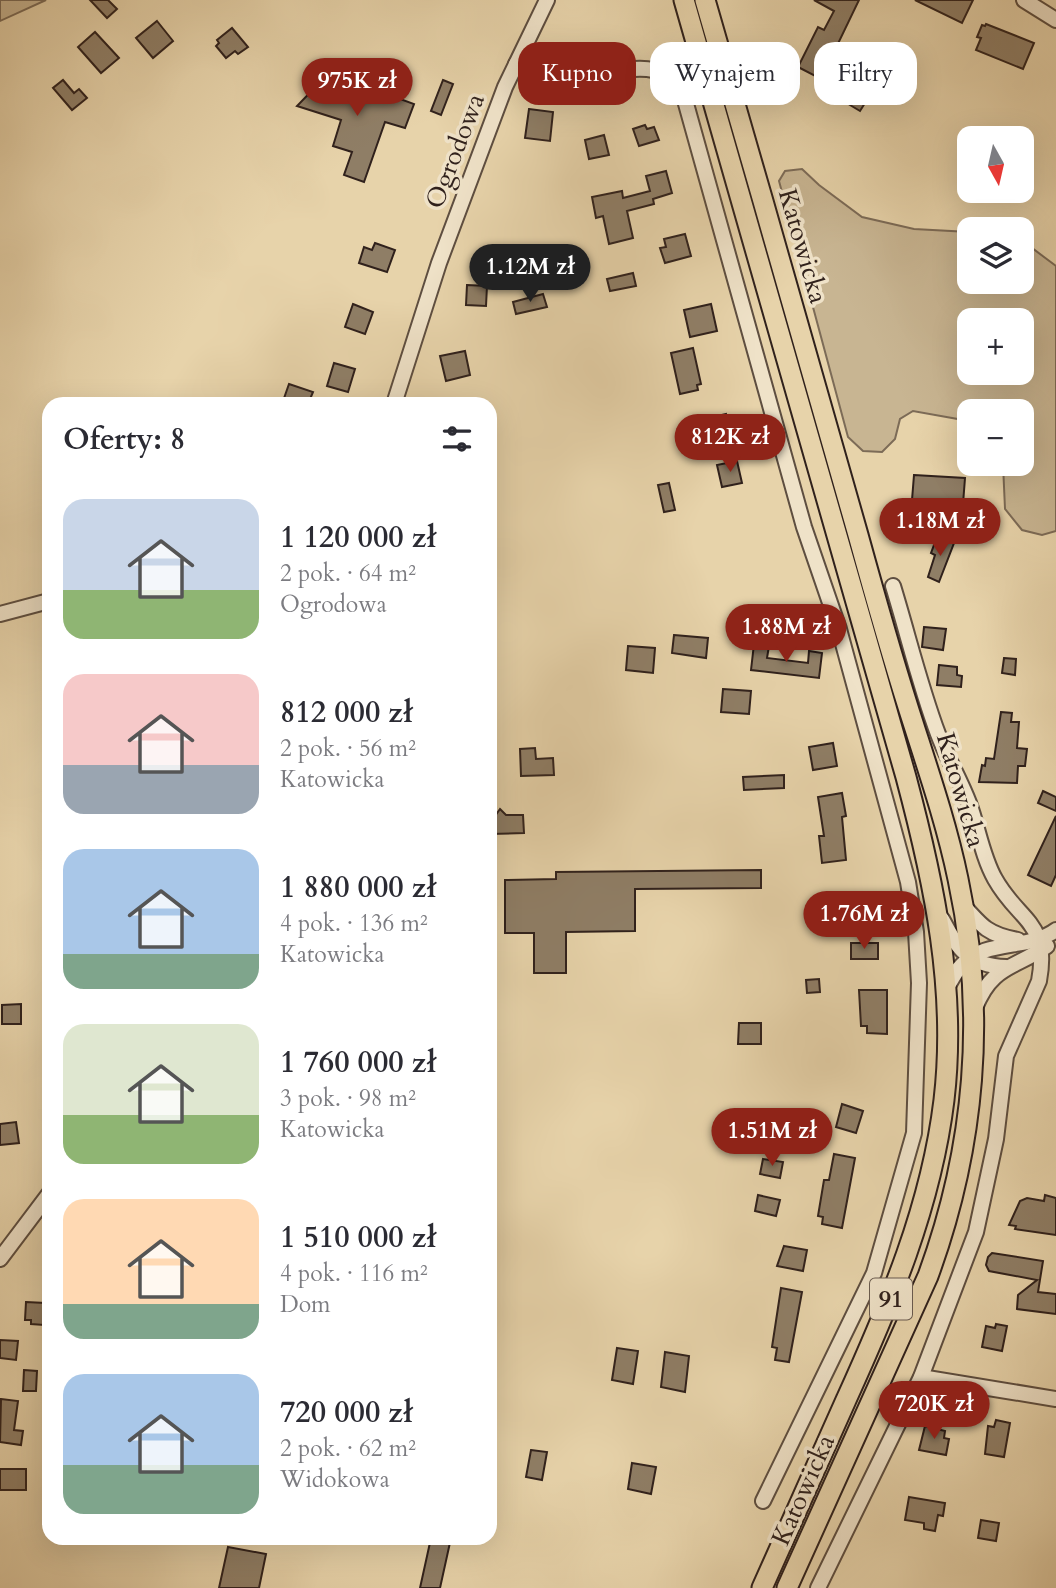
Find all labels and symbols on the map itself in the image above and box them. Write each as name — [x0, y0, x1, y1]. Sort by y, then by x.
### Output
pin: 975K zł — [292, 58, 422, 118]
street label: Ogrodowa — [417, 88, 493, 214]
north arrow — [957, 126, 1034, 203]
street label: Katowicka — [770, 184, 836, 308]
pin: 1.12M zł — [458, 244, 602, 304]
pin: 812K zł — [665, 414, 795, 474]
pin: 1.18M zł — [868, 498, 1012, 558]
pin: 1.88M zł — [714, 604, 858, 664]
street label: Katowicka — [928, 728, 994, 852]
pin: 1.76M zł — [792, 892, 936, 951]
pin: 1.51M zł — [700, 1108, 844, 1168]
road number: 91 — [870, 1279, 912, 1320]
pin: 720K zł — [869, 1382, 999, 1441]
street label: Katowicka — [763, 1429, 843, 1551]

